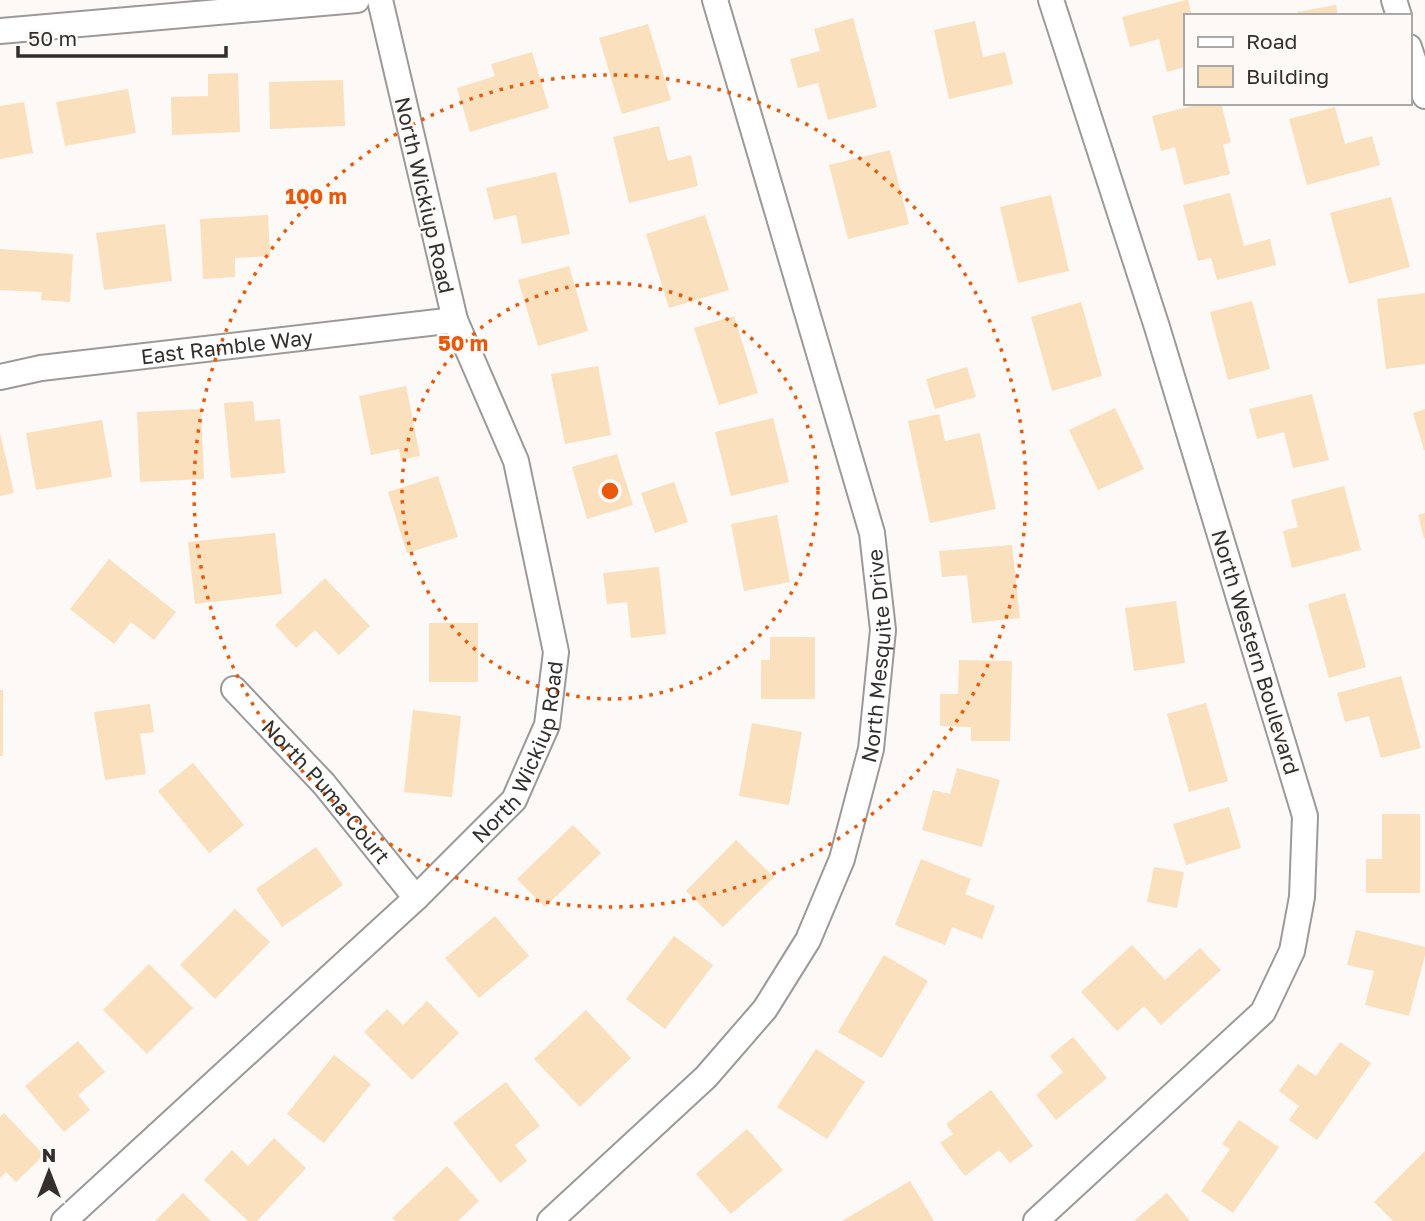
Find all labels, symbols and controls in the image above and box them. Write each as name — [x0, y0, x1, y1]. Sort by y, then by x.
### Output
scale bar — [18, 14, 226, 58]
legend — [1184, 14, 1411, 105]
text: 50 m — [28, 25, 77, 51]
text: Road — [1246, 28, 1297, 54]
text: Building — [1246, 63, 1329, 89]
street label: North Wickiup Road — [390, 94, 460, 296]
text: 100 m — [285, 183, 347, 209]
street label: East Ramble Way — [139, 324, 315, 369]
text: 50 m — [438, 330, 488, 356]
centre of rings — [598, 479, 622, 503]
street label: North Western Boulevard — [1206, 526, 1306, 778]
street label: North Mesquite Drive — [855, 548, 896, 765]
street label: North Wickiup Road — [466, 660, 568, 848]
street label: North Puma Court — [257, 714, 396, 869]
north arrow — [14, 1137, 84, 1207]
text: N — [42, 1143, 56, 1166]

